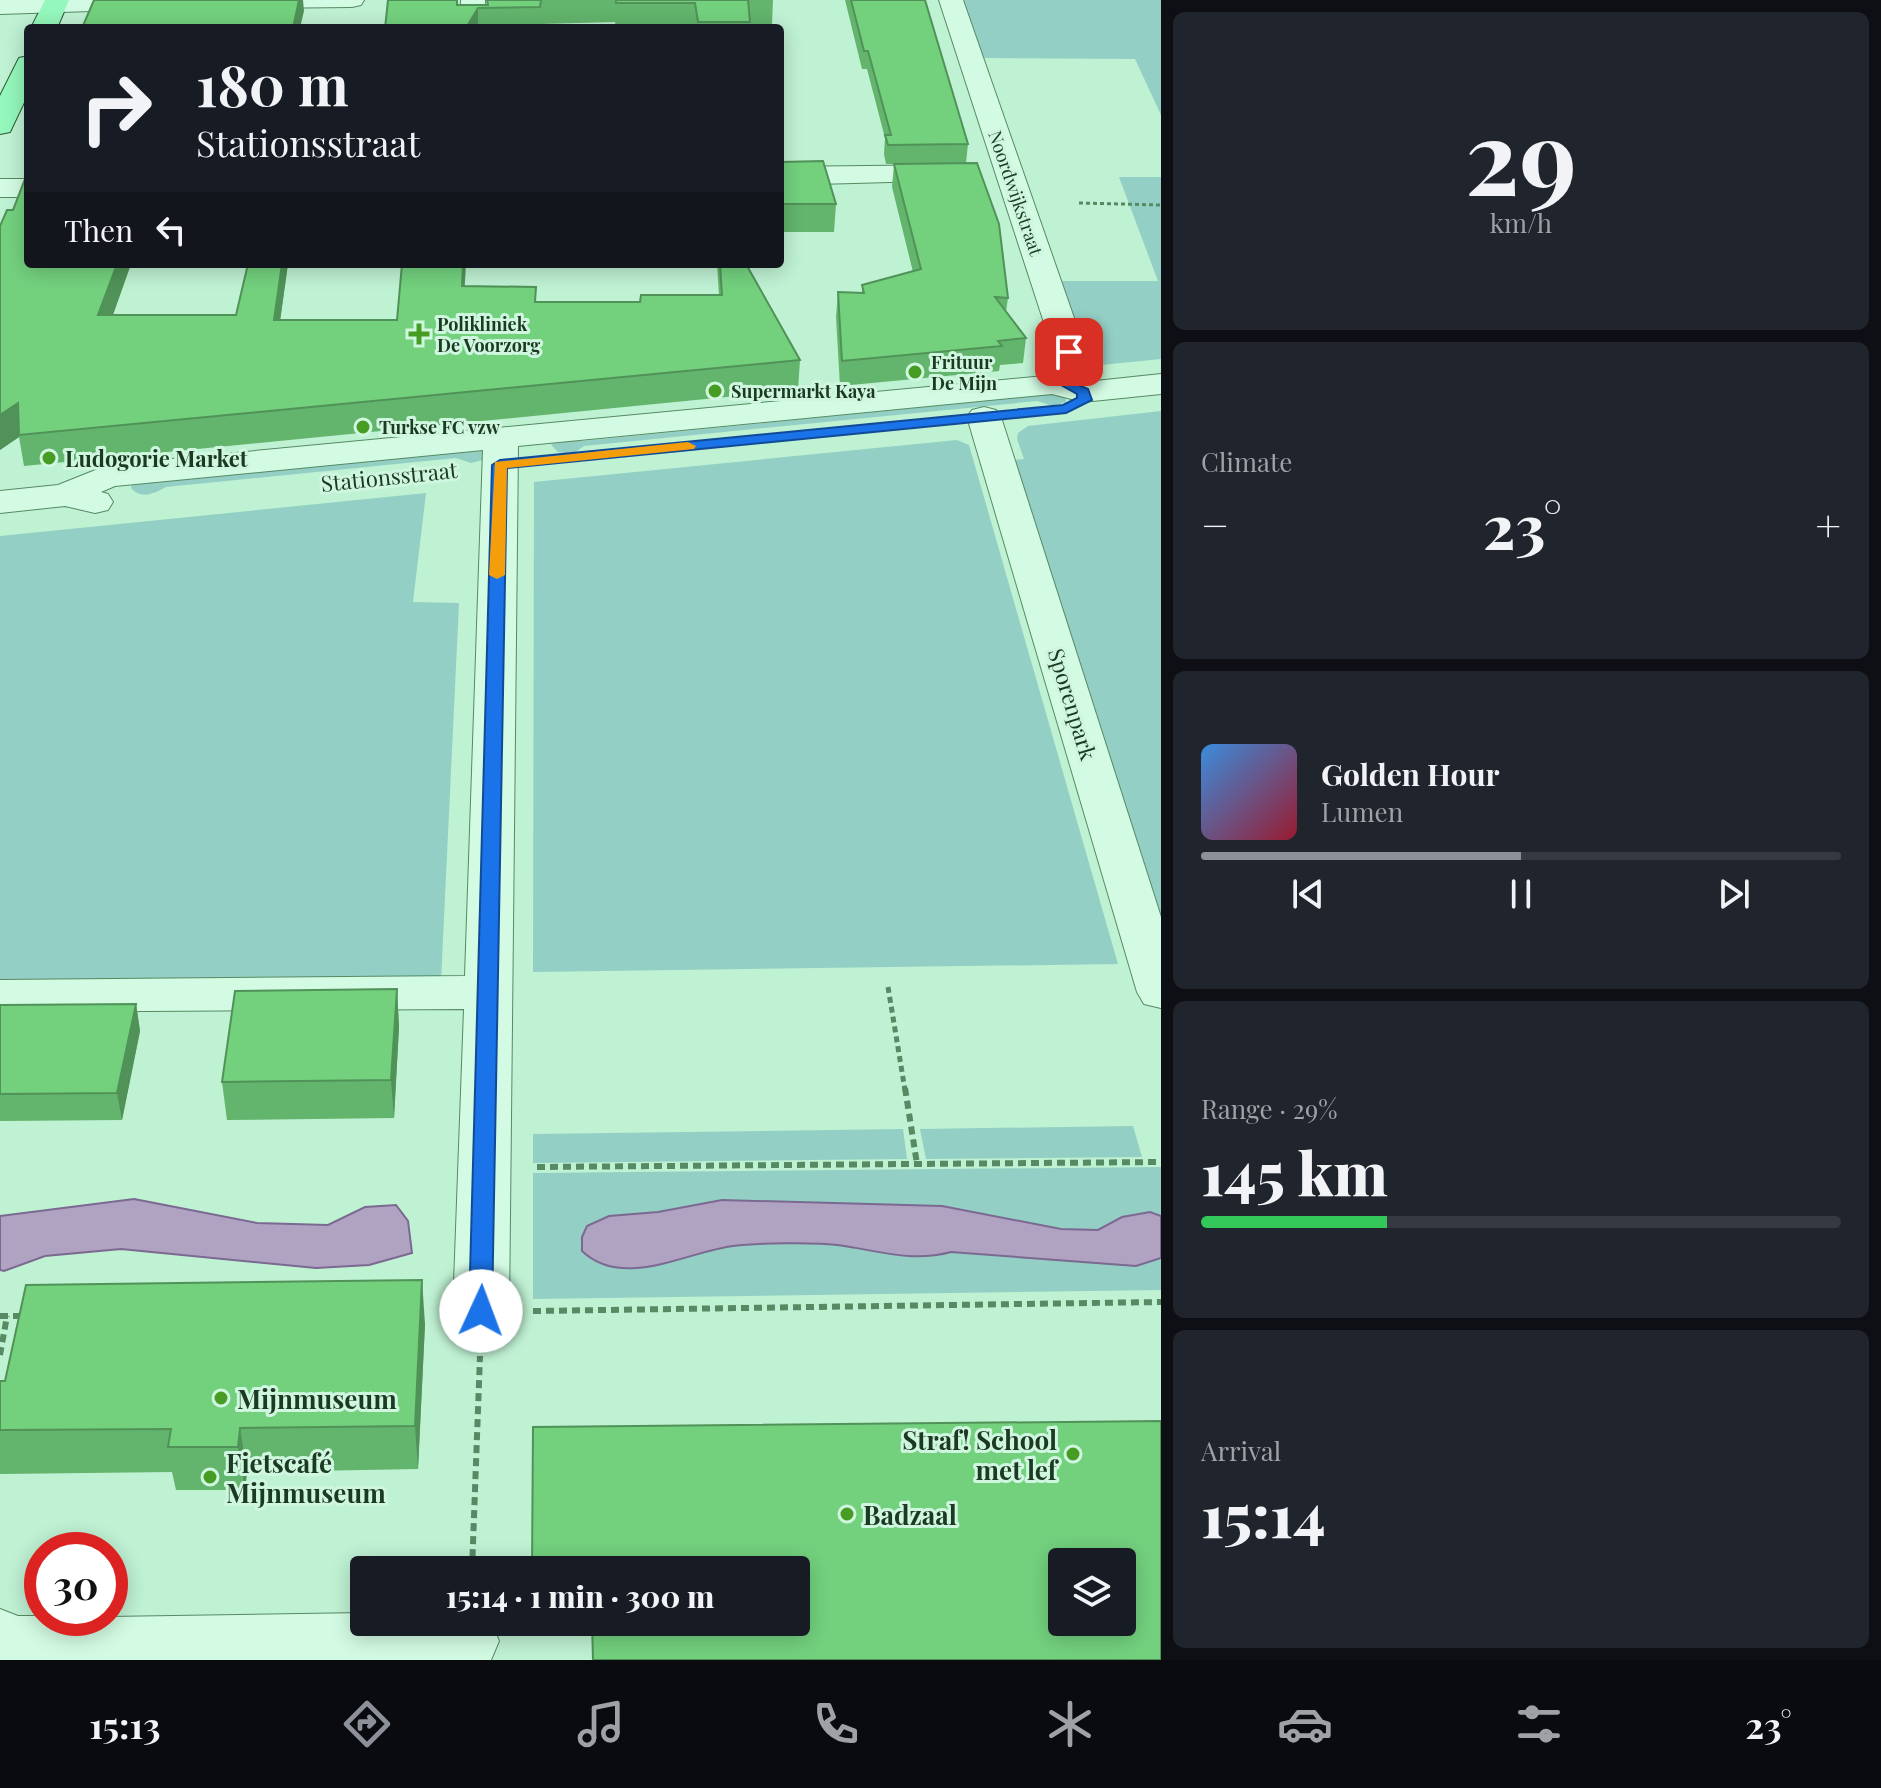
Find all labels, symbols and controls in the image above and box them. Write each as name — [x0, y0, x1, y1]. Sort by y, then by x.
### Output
text: 180 m — [196, 46, 349, 121]
icon: right — [64, 56, 168, 160]
text: 29 — [1465, 83, 1577, 222]
text: Stationsstraat — [196, 118, 420, 166]
street label: Noordwijkstraat — [983, 127, 1049, 259]
text: km/h — [1490, 205, 1552, 240]
icon: left — [149, 208, 193, 252]
text: Then — [64, 210, 133, 250]
place label: Polikliniek De Voorzorg — [437, 312, 540, 357]
pin — [1035, 318, 1103, 386]
marker: Polikliniek De Voorzorg — [408, 323, 430, 345]
icon: arrive — [1047, 330, 1091, 374]
place label: Frituur De Mijn — [931, 350, 997, 395]
marker: Frituur De Mijn — [906, 363, 924, 381]
place label: Supermarkt Kaya — [731, 379, 876, 403]
marker: Supermarkt Kaya — [706, 382, 724, 400]
place label: Turkse FC vzw — [379, 415, 501, 439]
marker: Turkse FC vzw — [354, 418, 372, 436]
place label: Ludogorie Market — [65, 443, 248, 473]
text: Climate — [1201, 444, 1292, 479]
marker: Ludogorie Market — [40, 449, 58, 467]
street label: Stationsstraat — [319, 454, 460, 498]
text: 23° — [1483, 484, 1562, 564]
text: − — [1201, 494, 1229, 553]
text: + — [1815, 494, 1841, 553]
street label: Sporenpark — [1042, 644, 1104, 764]
text: Golden Hour — [1321, 754, 1500, 794]
text: Lumen — [1321, 794, 1403, 829]
icon: previous — [1286, 872, 1330, 916]
icon: pause — [1499, 872, 1543, 916]
icon: next — [1712, 872, 1756, 916]
text: Range · 29% — [1201, 1091, 1337, 1126]
text: 145 km — [1201, 1131, 1388, 1211]
position arrow — [439, 1269, 523, 1353]
place label: Mijnmuseum — [237, 1381, 397, 1416]
marker: Mijnmuseum — [212, 1389, 230, 1407]
place label: Straf! School met lef — [902, 1422, 1060, 1487]
text: Arrival — [1201, 1433, 1281, 1468]
place label: Fietscafé Mijnmuseum — [226, 1445, 386, 1510]
marker: Straf! School met lef — [1064, 1445, 1082, 1463]
marker: Fietscafé Mijnmuseum — [201, 1468, 219, 1486]
text: 15:14 — [1201, 1473, 1326, 1553]
place label: Badzaal — [863, 1497, 957, 1532]
marker: Badzaal — [838, 1505, 856, 1523]
speed limit sign: 30 — [24, 1532, 128, 1636]
map controls — [1048, 1548, 1136, 1636]
button: layers — [1048, 1548, 1136, 1636]
text: 15:14 · 1 min · 300 m — [446, 1576, 714, 1616]
icon: directions — [339, 1696, 395, 1752]
icon: music — [573, 1696, 629, 1752]
icon: phone — [808, 1696, 864, 1752]
icon: climate — [1042, 1696, 1098, 1752]
icon: car — [1277, 1696, 1333, 1752]
icon: filters — [1511, 1696, 1567, 1752]
text: 15:13 — [89, 1700, 161, 1748]
text: 23° — [1745, 1700, 1792, 1748]

